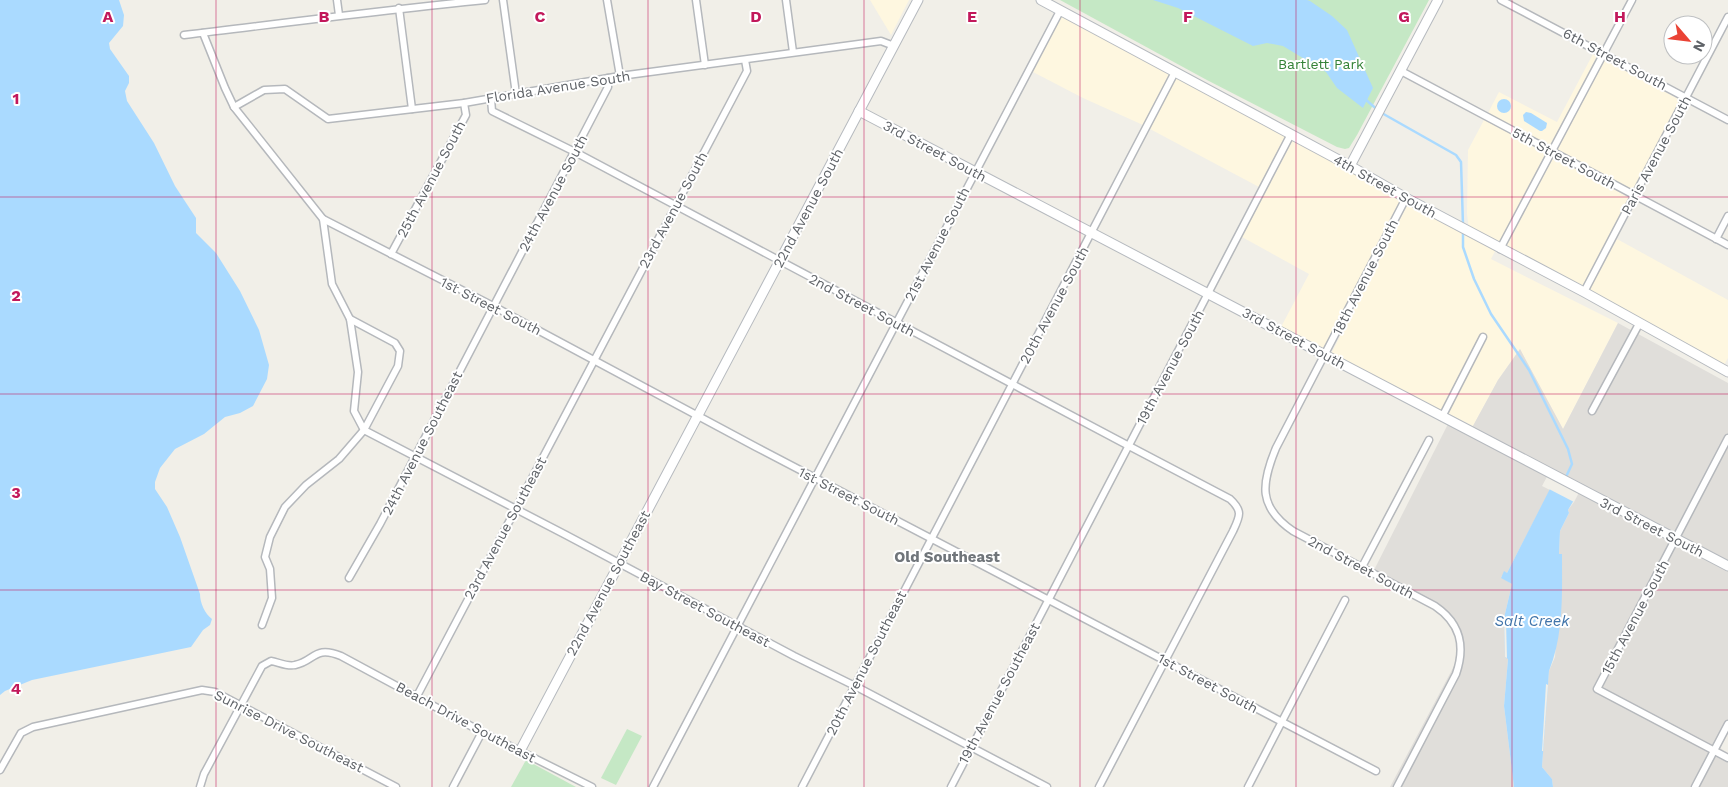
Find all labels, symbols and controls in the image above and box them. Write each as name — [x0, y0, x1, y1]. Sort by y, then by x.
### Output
text: A — [103, 7, 114, 26]
text: B — [319, 7, 330, 26]
text: C — [535, 7, 546, 26]
text: D — [750, 7, 762, 26]
text: E — [967, 7, 977, 26]
text: F — [1183, 7, 1193, 26]
text: G — [1398, 7, 1410, 26]
text: H — [1614, 7, 1626, 26]
north arrow — [1663, 15, 1713, 65]
street label: 6th Street South — [1560, 25, 1670, 93]
text: N — [1690, 38, 1709, 54]
park label: Bartlett Park — [1278, 56, 1364, 72]
street label: Florida Avenue South — [485, 68, 631, 106]
text: 1 — [13, 89, 19, 108]
street label: Paris Avenue South — [1618, 93, 1694, 217]
street label: 3rd Street South — [881, 117, 989, 185]
street label: 25th Avenue South — [393, 118, 469, 240]
street label: 5th Street South — [1510, 124, 1618, 192]
street label: 24th Avenue South — [515, 132, 591, 254]
street label: 22nd Avenue South — [770, 146, 846, 270]
street label: 23rd Avenue South — [636, 149, 710, 271]
street label: 4th Street South — [1331, 151, 1439, 221]
street label: 21st Avenue South — [901, 184, 973, 304]
street label: 18th Avenue South — [1329, 216, 1401, 338]
street label: 20th Avenue South — [1016, 244, 1092, 366]
street label: 2nd Street South — [806, 270, 918, 340]
street label: 1st Street South — [438, 274, 544, 338]
text: 2 — [11, 286, 21, 305]
street label: 3rd Street South — [1240, 304, 1348, 372]
street label: 19th Avenue South — [1133, 307, 1207, 427]
street label: 24th Avenue Southeast — [379, 368, 465, 518]
street label: 23rd Avenue Southeast — [461, 454, 549, 602]
street label: 1st Street South — [796, 464, 902, 528]
text: 3 — [11, 483, 21, 502]
street label: 3rd Street South — [1597, 494, 1707, 560]
street label: 22nd Avenue Southeast — [563, 508, 653, 658]
street label: 2nd Street South — [1305, 532, 1417, 602]
district label: Old Southeast — [894, 548, 1000, 566]
street label: 15th Avenue South — [1598, 557, 1672, 677]
street label: Bay Street Southeast — [637, 568, 773, 650]
street label: 20th Avenue Southeast — [823, 588, 909, 738]
water label: Salt Creek — [1494, 612, 1570, 630]
street label: 19th Avenue Southeast — [955, 620, 1043, 766]
street label: 1st Street South — [1155, 650, 1261, 716]
street label: Beach Drive Southeast — [393, 678, 539, 766]
text: 4 — [11, 679, 21, 698]
street label: Sunrise Drive Southeast — [212, 686, 366, 776]

